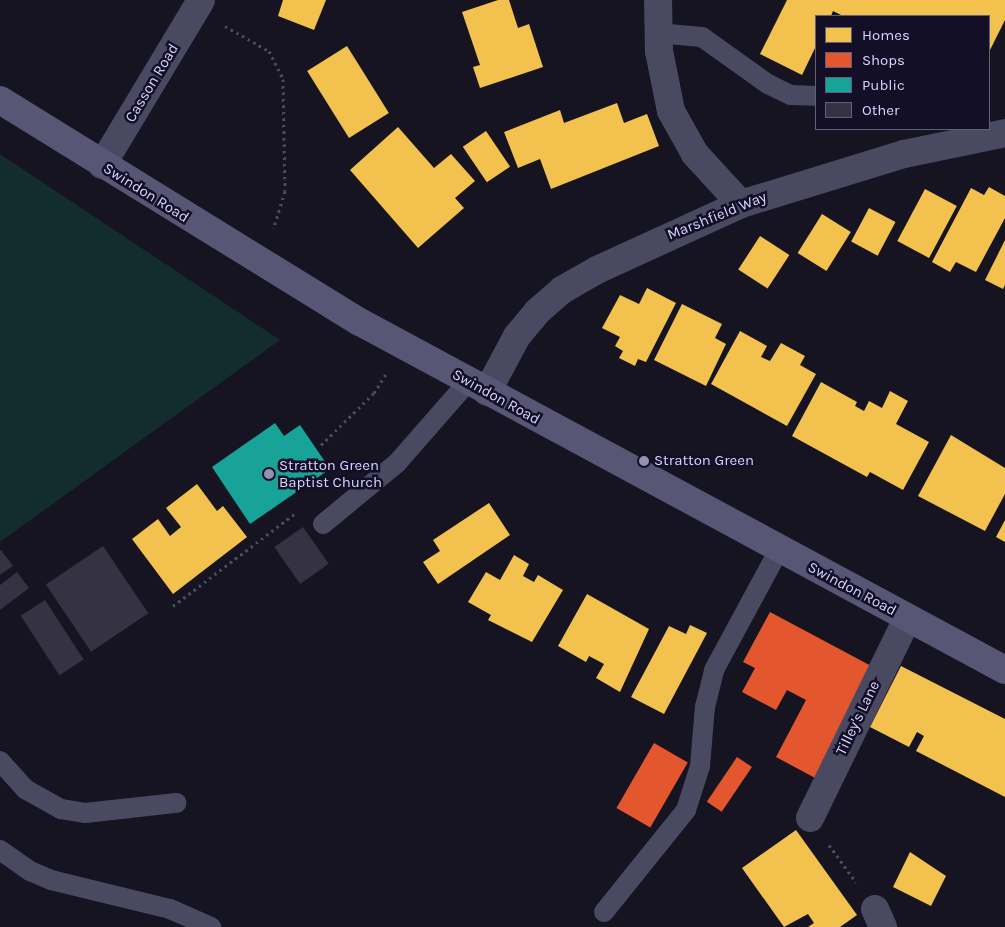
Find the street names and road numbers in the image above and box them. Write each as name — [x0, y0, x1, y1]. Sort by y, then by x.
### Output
street label: Casson Road — [121, 40, 183, 126]
street label: Swindon Road — [100, 159, 192, 227]
street label: Marshfield Way — [665, 188, 769, 244]
street label: Swindon Road — [449, 365, 543, 429]
street label: Swindon Road — [805, 558, 899, 620]
street label: Tilley's Lane — [832, 678, 884, 758]

